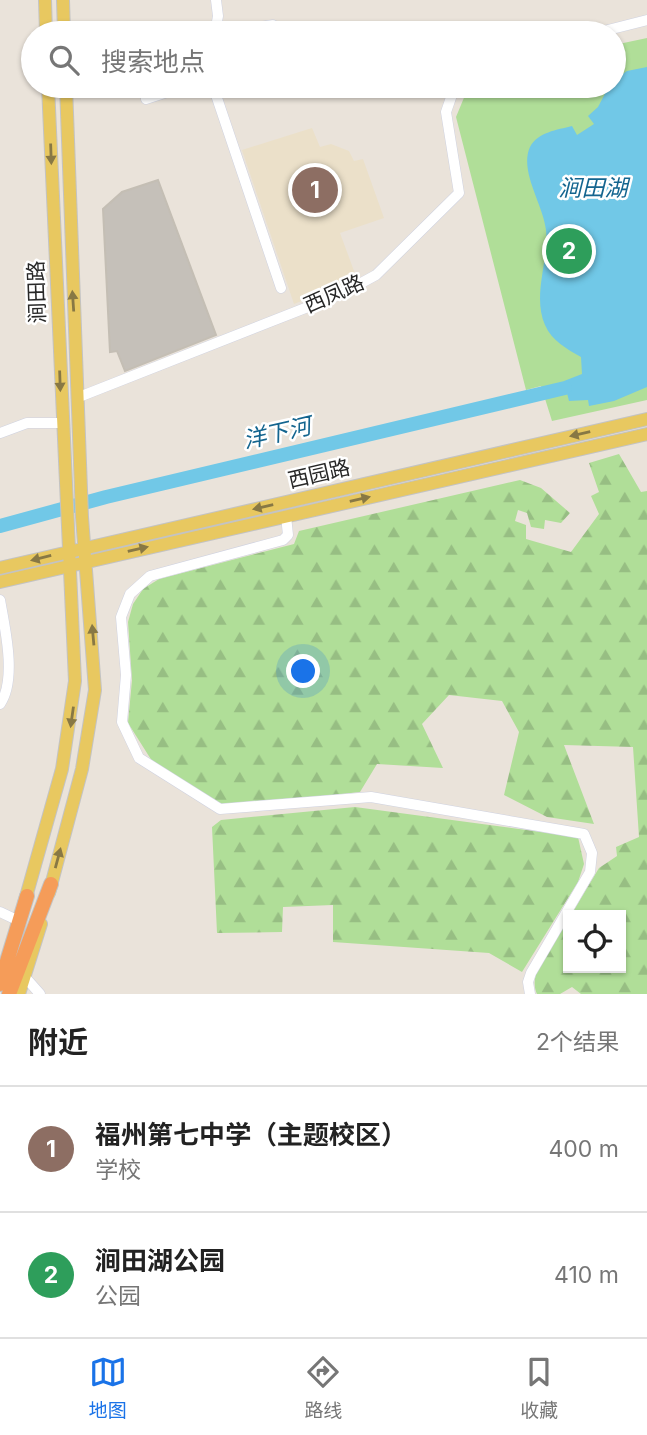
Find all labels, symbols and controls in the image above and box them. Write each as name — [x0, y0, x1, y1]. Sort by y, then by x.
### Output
search box — [21, 21, 626, 98]
icon: search — [45, 41, 83, 79]
text: 搜索地点 — [101, 46, 205, 77]
one-way arrow — [45, 143, 56, 165]
pin: 1 — [292, 164, 338, 216]
water label: 涧田湖 — [559, 174, 631, 202]
pin: 2 — [546, 225, 592, 277]
street label: 涧田路 — [23, 260, 50, 324]
street label: 西凤路 — [300, 269, 368, 318]
one-way arrow — [68, 290, 79, 312]
one-way arrow — [54, 371, 65, 393]
water label: 洋下河 — [240, 411, 318, 454]
one-way arrow — [569, 429, 591, 440]
street label: 西园路 — [285, 454, 352, 493]
one-way arrow — [349, 493, 371, 504]
one-way arrow — [252, 501, 274, 512]
one-way arrow — [127, 544, 149, 555]
one-way arrow — [30, 553, 52, 564]
one-way arrow — [87, 624, 98, 646]
your location — [286, 654, 320, 688]
one-way arrow — [66, 706, 77, 728]
one-way arrow — [53, 847, 64, 869]
map controls — [563, 910, 626, 973]
button: locate — [563, 910, 626, 973]
text: 附近 — [28, 1024, 88, 1060]
text: 2个结果 — [536, 1028, 619, 1056]
text: 福州第七中学（主题校区） — [95, 1119, 407, 1150]
text: 1 — [46, 1135, 56, 1163]
text: 400 m — [549, 1135, 619, 1163]
text: 学校 — [95, 1156, 141, 1184]
text: 涧田湖公园 — [95, 1245, 225, 1276]
text: 2 — [44, 1261, 58, 1289]
text: 410 m — [554, 1261, 619, 1289]
text: 公园 — [95, 1282, 141, 1310]
tab: 地图 — [89, 1353, 127, 1422]
tab: 路线 — [304, 1353, 342, 1422]
tab: 收藏 — [520, 1353, 558, 1422]

